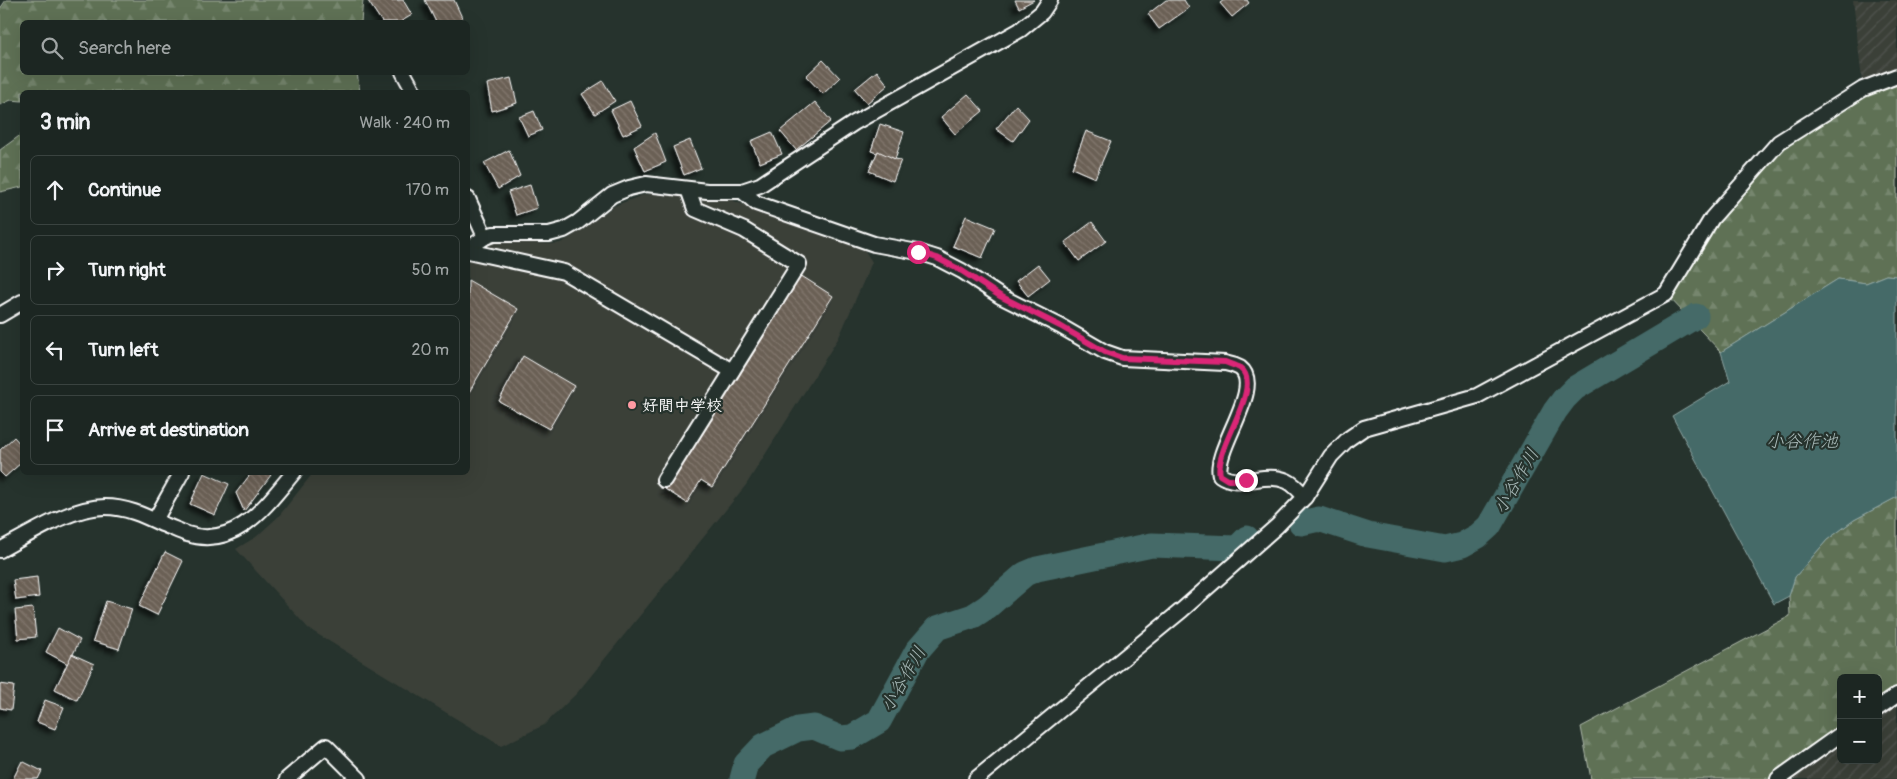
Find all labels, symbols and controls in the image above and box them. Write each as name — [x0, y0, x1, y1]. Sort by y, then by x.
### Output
search box — [20, 20, 470, 75]
icon: search — [38, 34, 66, 62]
text: Search here — [78, 36, 171, 60]
text: 3 min — [40, 109, 90, 136]
text: Walk · 240 m — [359, 113, 450, 133]
icon: ahead — [41, 176, 69, 204]
text: Continue — [88, 178, 161, 202]
text: 170 m — [406, 180, 449, 200]
route start — [907, 241, 930, 264]
icon: right — [41, 256, 69, 284]
text: Turn right — [88, 258, 166, 282]
text: 50 m — [412, 260, 449, 280]
icon: left — [41, 336, 69, 364]
text: Turn left — [88, 338, 158, 362]
text: 20 m — [411, 340, 449, 360]
place label: 好間中学校 — [642, 396, 722, 416]
marker: 好間中学校 — [626, 399, 638, 411]
icon: arrive — [41, 416, 69, 444]
text: Arrive at destination — [88, 418, 249, 442]
water label: 小谷作池 — [1766, 430, 1839, 453]
water label: 小谷作川 — [1488, 444, 1544, 518]
route end — [1235, 469, 1258, 492]
water label: 小谷作川 — [875, 642, 931, 716]
map controls — [1837, 674, 1882, 764]
button: + — [1837, 674, 1882, 719]
button: − — [1837, 719, 1882, 764]

